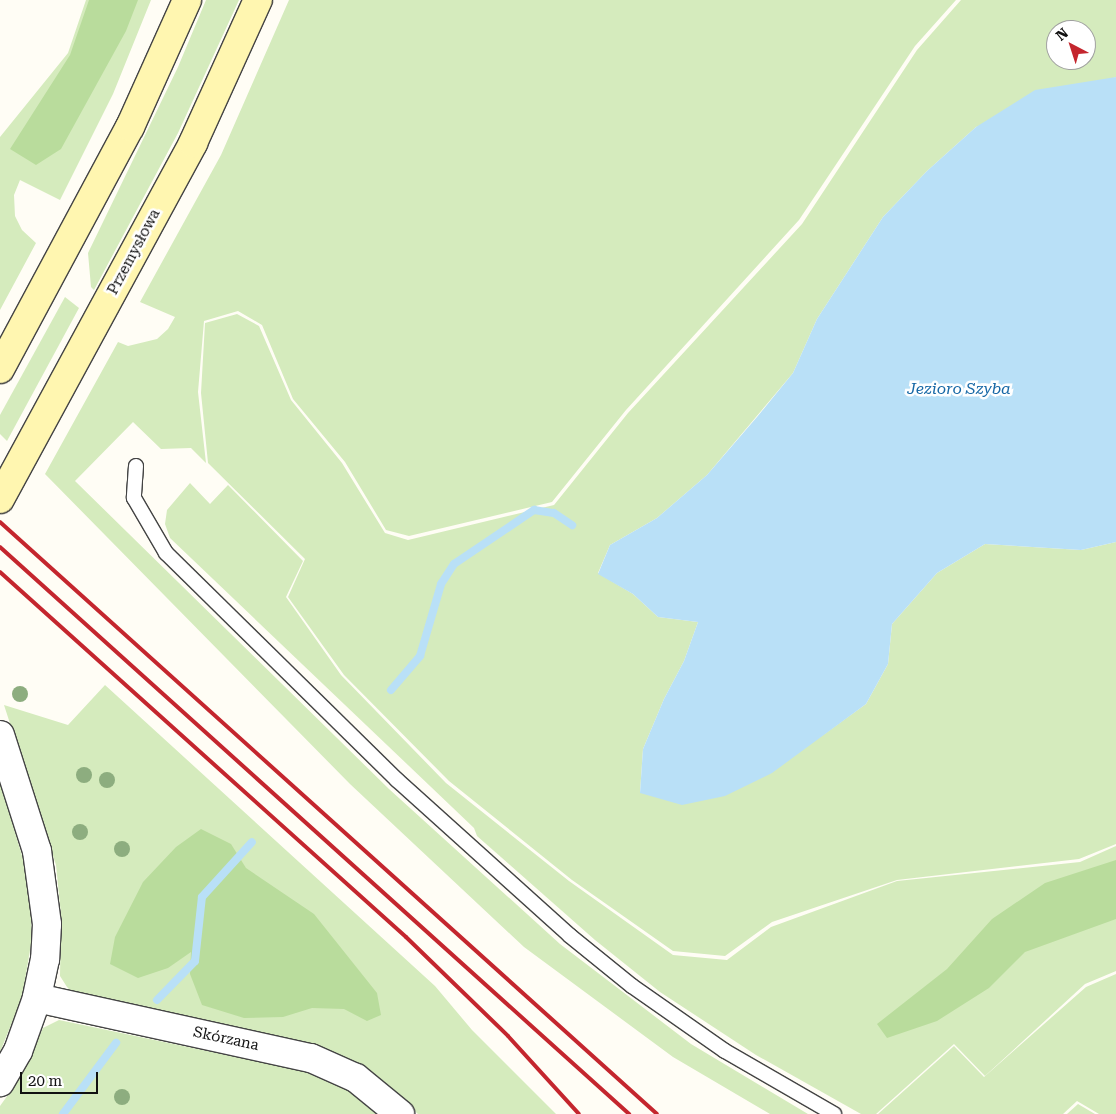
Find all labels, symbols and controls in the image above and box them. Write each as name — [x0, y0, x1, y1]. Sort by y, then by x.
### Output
north arrow — [1046, 20, 1096, 70]
text: N — [1053, 25, 1071, 44]
street label: Przemysłowa — [104, 206, 164, 298]
water label: Jezioro Szyba — [907, 379, 1011, 399]
street label: Skórzana — [191, 1023, 261, 1055]
scale bar — [22, 1062, 100, 1094]
text: 20 m — [28, 1072, 62, 1090]

